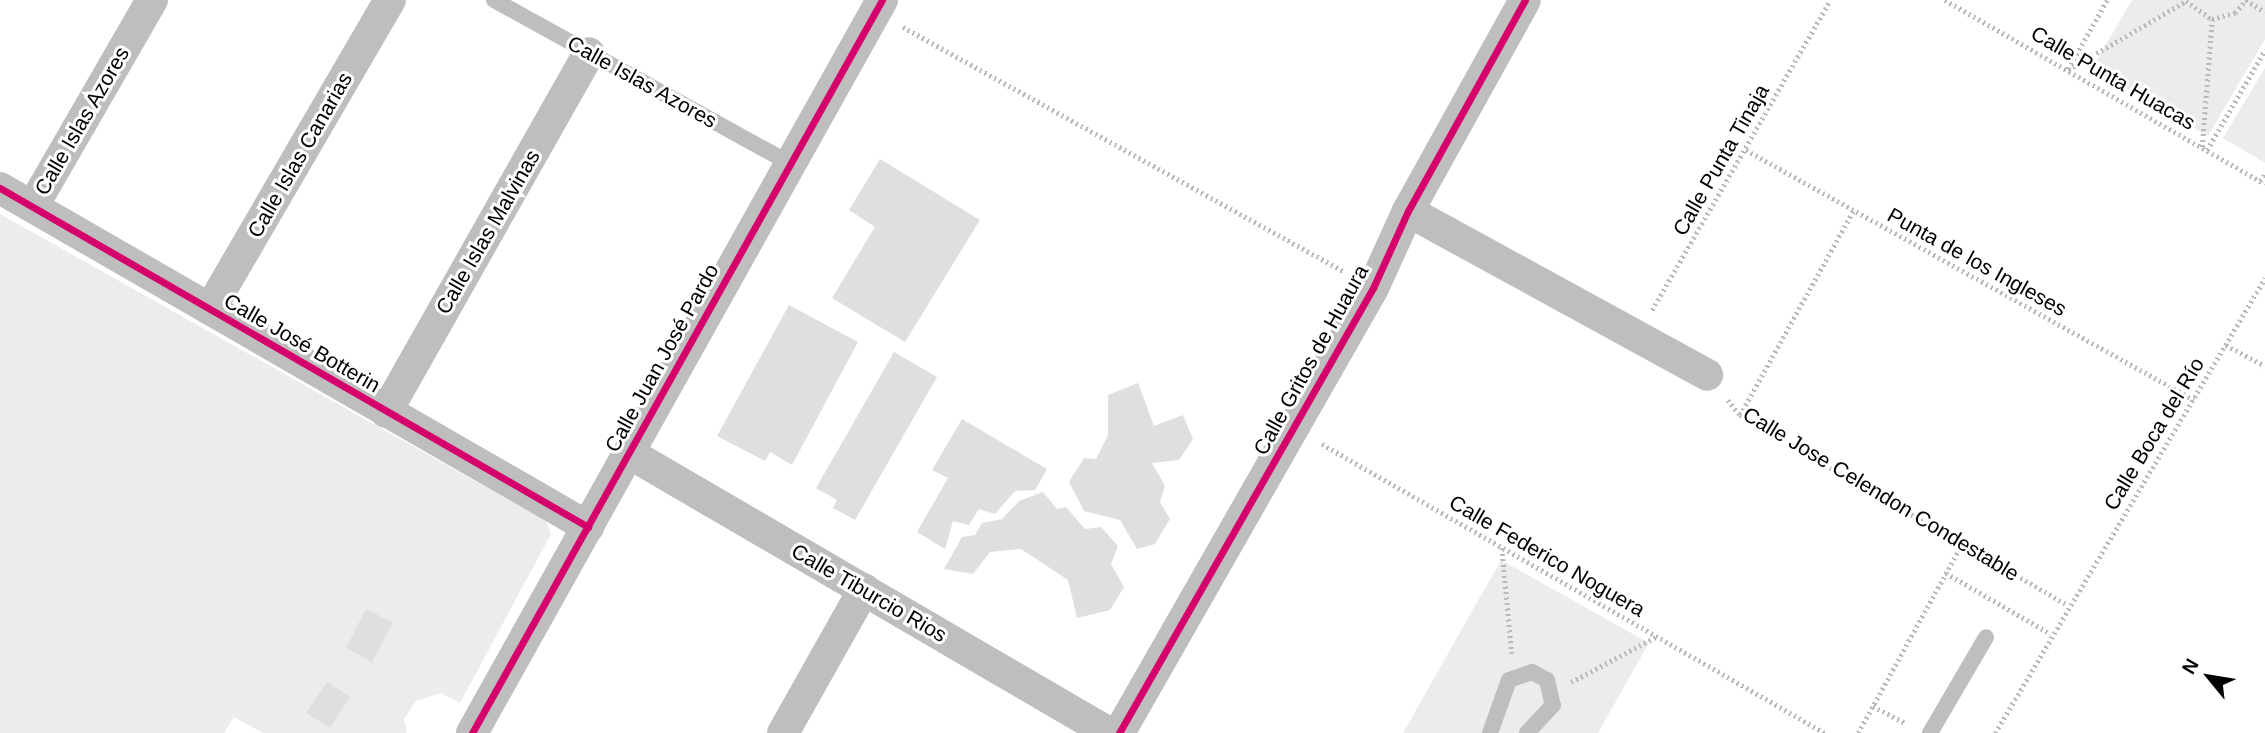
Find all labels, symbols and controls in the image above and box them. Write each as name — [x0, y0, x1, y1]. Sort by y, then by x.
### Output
street label: Calle Punta Huacas — [2026, 21, 2200, 135]
street label: Calle Islas Azores — [562, 30, 722, 134]
street label: Calle Islas Azores — [29, 42, 135, 200]
street label: Calle Islas Canarias — [242, 68, 358, 242]
street label: Calle Punta Tinaja — [1667, 80, 1775, 240]
street label: Calle Islas Malvinas — [431, 145, 545, 319]
street label: Punta de los Ingleses — [1883, 202, 2071, 322]
street label: Calle Juan José Pardo — [600, 259, 724, 457]
street label: Calle Gritos de Huaura — [1248, 260, 1374, 460]
street label: Calle José Botterin — [219, 288, 385, 398]
street label: Calle Boca del Río — [2098, 353, 2210, 515]
street label: Calle Jose Celendon Condestable — [1738, 401, 2024, 587]
street label: Calle Federico Noguera — [1445, 490, 1649, 622]
street label: Calle Tiburcio Rios — [787, 538, 951, 648]
north arrow — [2174, 642, 2244, 712]
text: N — [2178, 655, 2203, 677]

